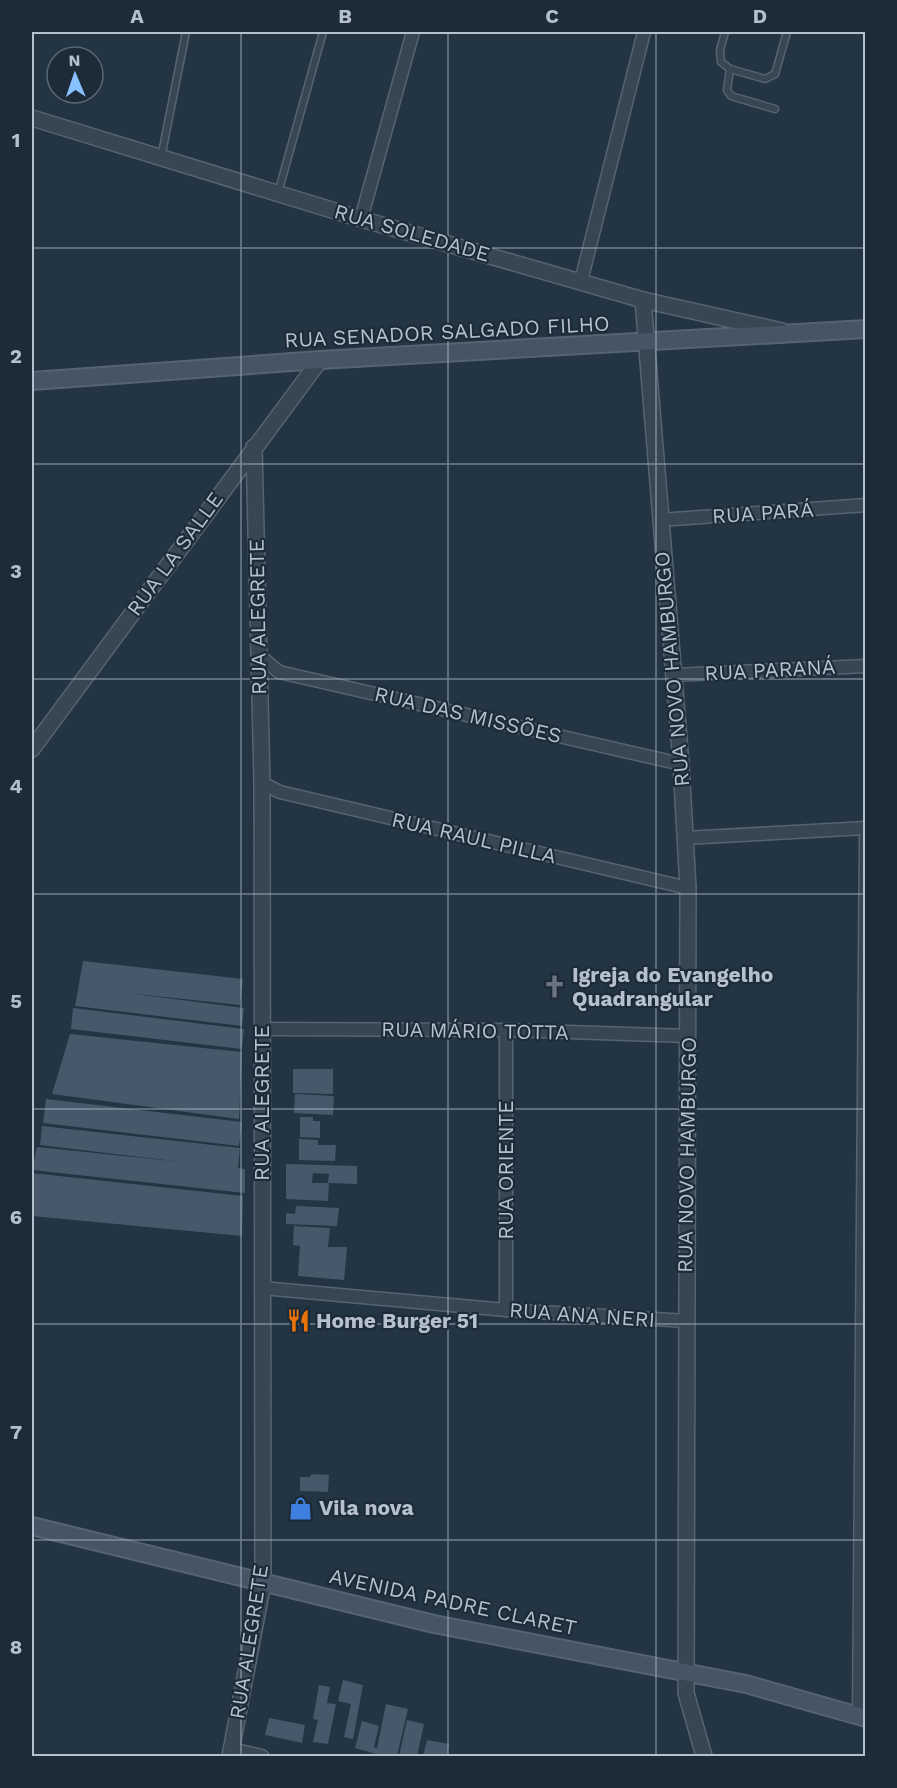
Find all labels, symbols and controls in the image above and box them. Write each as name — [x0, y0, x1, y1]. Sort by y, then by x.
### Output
text: A — [130, 4, 144, 28]
text: B — [338, 4, 352, 28]
text: C — [545, 4, 559, 28]
text: D — [753, 4, 767, 28]
north arrow — [45, 45, 105, 105]
text: N — [68, 51, 81, 70]
text: 1 — [12, 128, 20, 152]
street label: RUA SOLEDADE — [331, 198, 493, 267]
street label: RUA SENADOR SALGADO FILHO — [284, 310, 610, 353]
text: 2 — [10, 344, 22, 368]
street label: RUA LA SALLE — [121, 487, 228, 620]
street label: RUA PARÁ — [711, 496, 815, 529]
street label: RUA ALEGRETE — [244, 539, 271, 695]
street label: RUA NOVO HAMBURGO — [649, 550, 694, 788]
text: 3 — [10, 559, 22, 583]
street label: RUA PARANÁ — [704, 654, 836, 685]
street label: RUA DAS MISSÕES — [372, 681, 564, 748]
text: 4 — [10, 774, 23, 798]
street label: RUA RAUL PILLA — [389, 806, 559, 869]
place label: Igreja do Evangelho Quadrangular — [572, 962, 773, 1011]
church icon: Igreja do Evangelho Quadrangular — [541, 974, 567, 1000]
text: 5 — [10, 989, 22, 1013]
street label: RUA MÁRIO TOTTA — [381, 1016, 569, 1045]
street label: RUA ALEGRETE — [249, 1025, 274, 1181]
street label: RUA NOVO HAMBURGO — [672, 1037, 701, 1273]
street label: RUA ORIENTE — [493, 1100, 518, 1240]
text: 6 — [10, 1205, 22, 1229]
street label: RUA ANA NERI — [508, 1297, 656, 1332]
restaurant icon: Home Burger 51 — [285, 1308, 311, 1334]
place label: Home Burger 51 — [316, 1308, 478, 1333]
text: 7 — [10, 1420, 22, 1444]
shop icon: Vila nova — [288, 1495, 314, 1521]
place label: Vila nova — [319, 1495, 414, 1520]
street label: RUA ALEGRETE — [224, 1563, 273, 1721]
street label: AVENIDA PADRE CLARET — [327, 1563, 579, 1640]
text: 8 — [10, 1635, 22, 1659]

